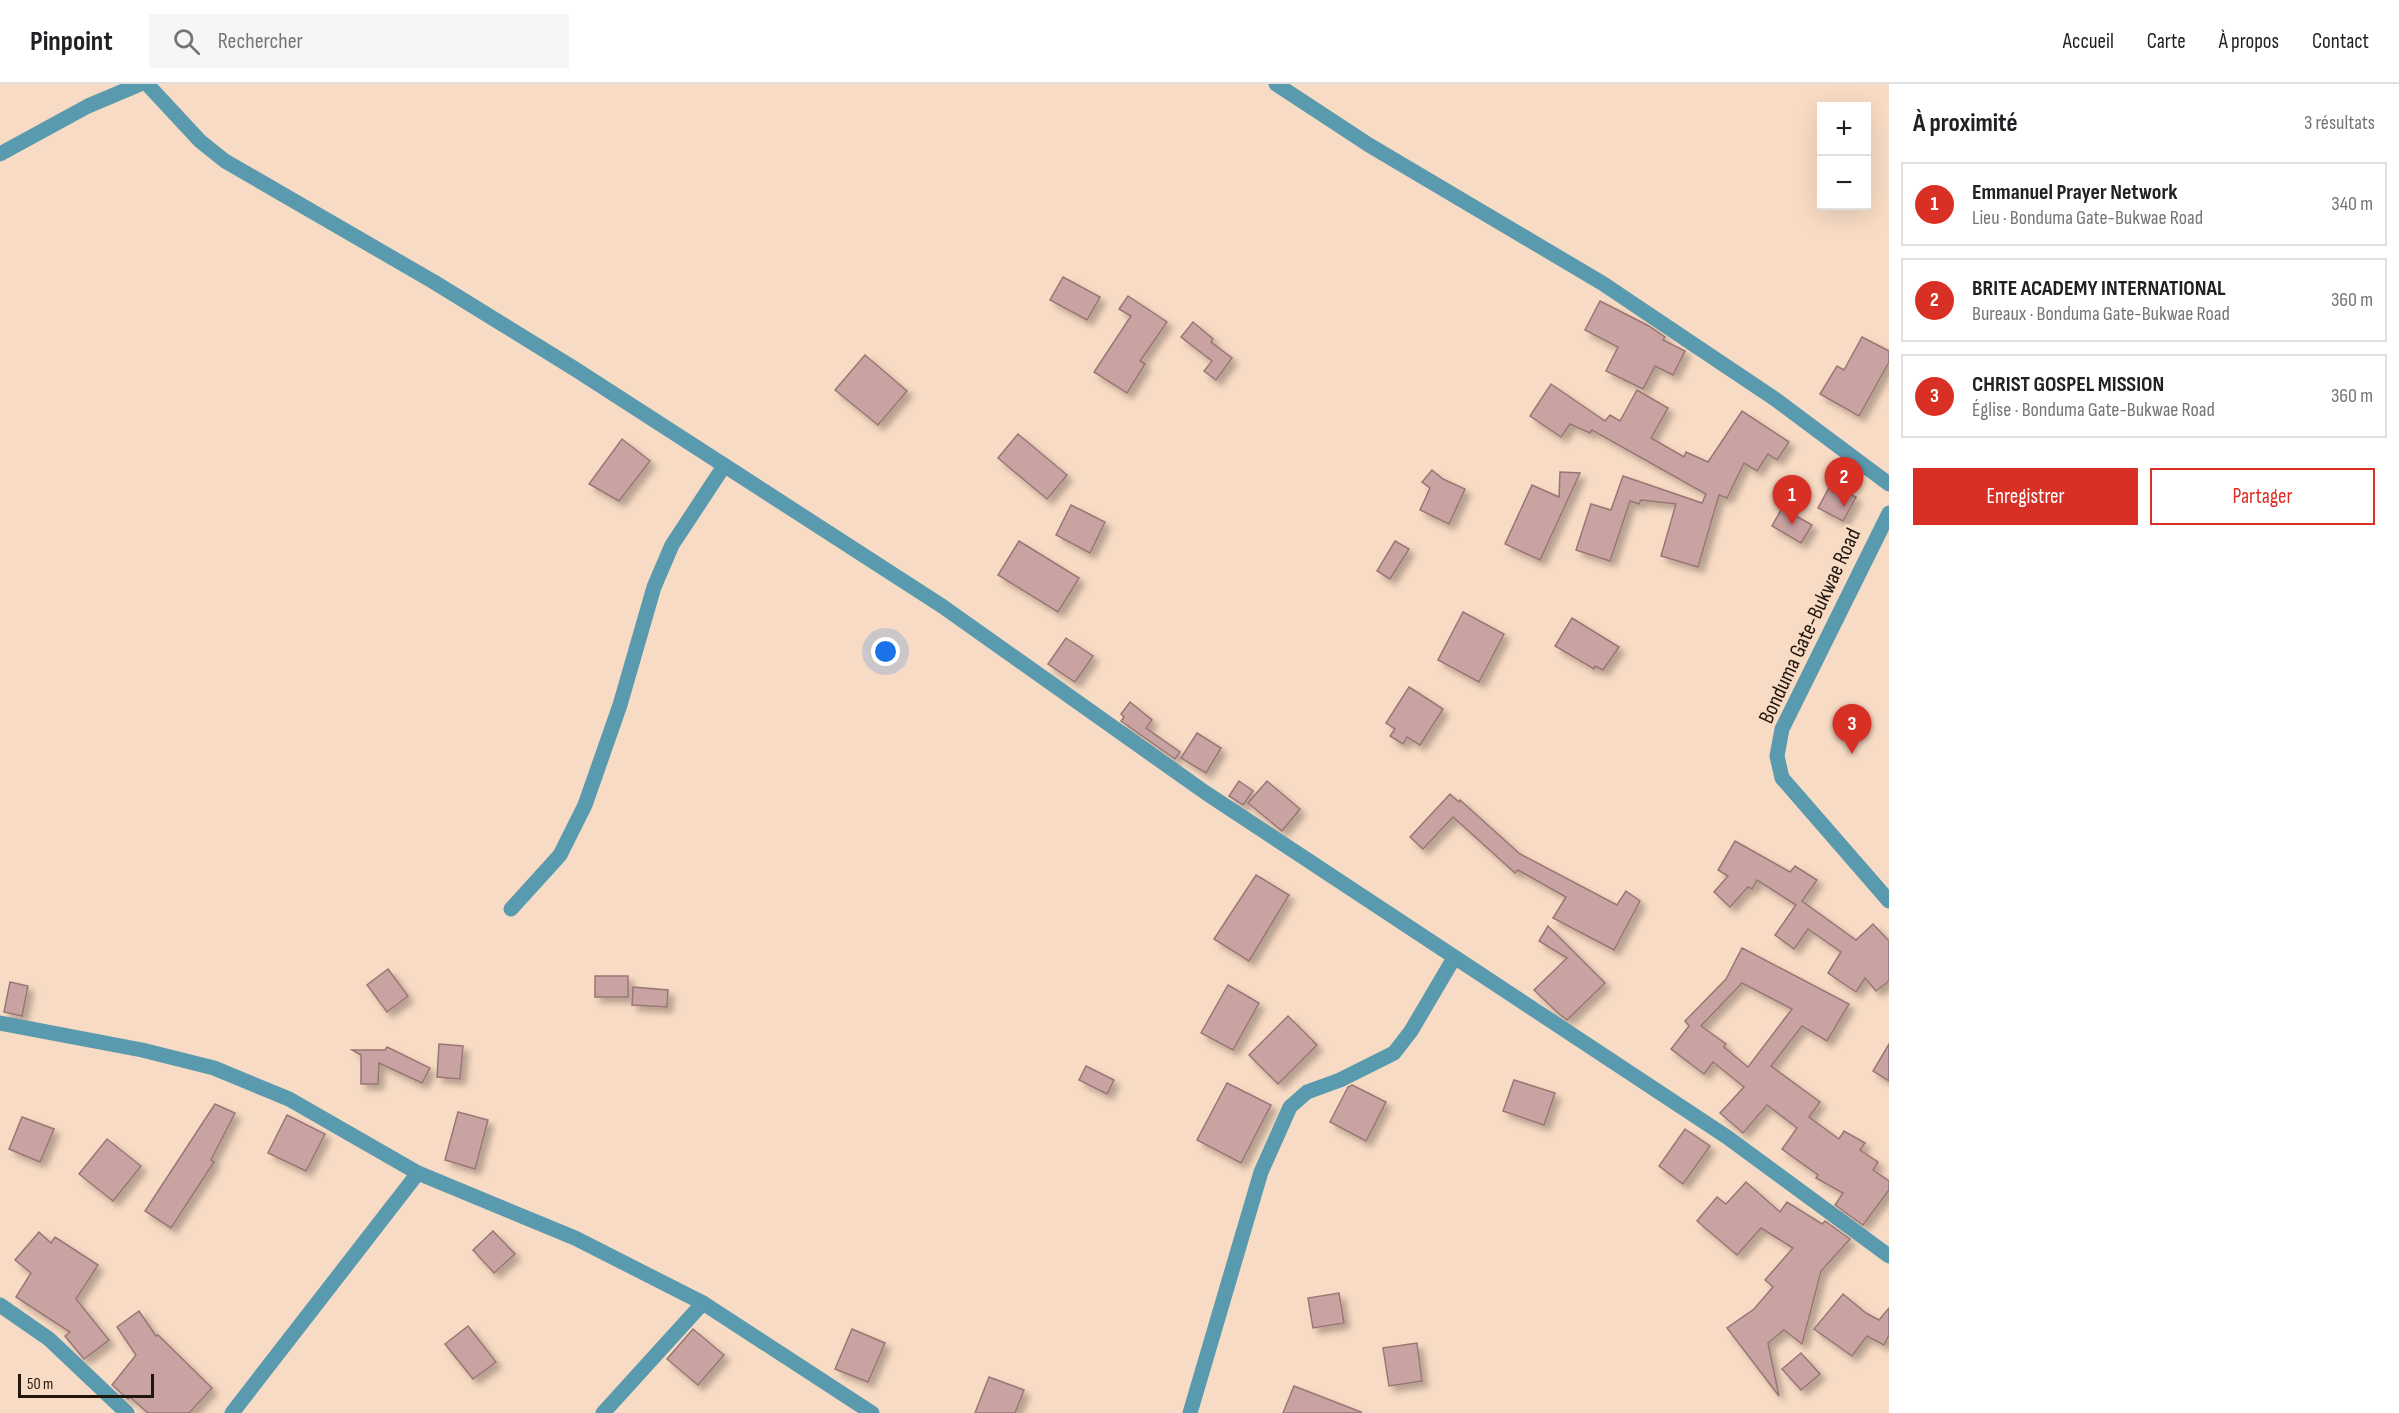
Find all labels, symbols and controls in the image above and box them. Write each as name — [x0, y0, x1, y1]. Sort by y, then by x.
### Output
search box — [149, 14, 569, 68]
text: Pinpoint — [30, 25, 113, 58]
icon: search — [170, 25, 203, 58]
text: Rechercher — [218, 28, 303, 55]
text: Accueil — [2063, 29, 2114, 54]
text: Carte — [2147, 29, 2186, 54]
text: À propos — [2219, 29, 2279, 54]
text: Contact — [2312, 29, 2369, 54]
map controls — [1817, 102, 1871, 210]
button: + — [1817, 102, 1871, 156]
text: À proximité — [1913, 108, 2018, 139]
text: 3 résultats — [2304, 111, 2375, 135]
button: − — [1817, 156, 1871, 210]
text: Emmanuel Prayer Network — [1972, 179, 2177, 206]
text: 1 — [1931, 192, 1938, 216]
text: 340 m — [2331, 192, 2373, 216]
text: Lieu · Bonduma Gate-Bukwae Road — [1972, 206, 2203, 230]
text: BRITE ACADEMY INTERNATIONAL — [1972, 275, 2226, 302]
text: 2 — [1930, 288, 1939, 312]
text: 360 m — [2331, 288, 2373, 312]
text: Bureaux · Bonduma Gate-Bukwae Road — [1972, 302, 2230, 326]
text: CHRIST GOSPEL MISSION — [1972, 371, 2164, 398]
text: 3 — [1930, 384, 1939, 408]
text: 360 m — [2331, 384, 2373, 408]
text: Église · Bonduma Gate-Bukwae Road — [1972, 398, 2215, 422]
pin: 2 — [1824, 458, 1864, 507]
button: Enregistrer — [1913, 468, 2138, 525]
button: Partager — [2150, 468, 2375, 525]
pin: 1 — [1772, 476, 1812, 525]
street label: Bonduma Gate-Bukwae Road — [1753, 524, 1867, 728]
your location — [871, 637, 900, 666]
pin: 3 — [1832, 704, 1872, 754]
scale bar — [18, 1371, 154, 1398]
text: 50 m — [27, 1375, 53, 1394]

